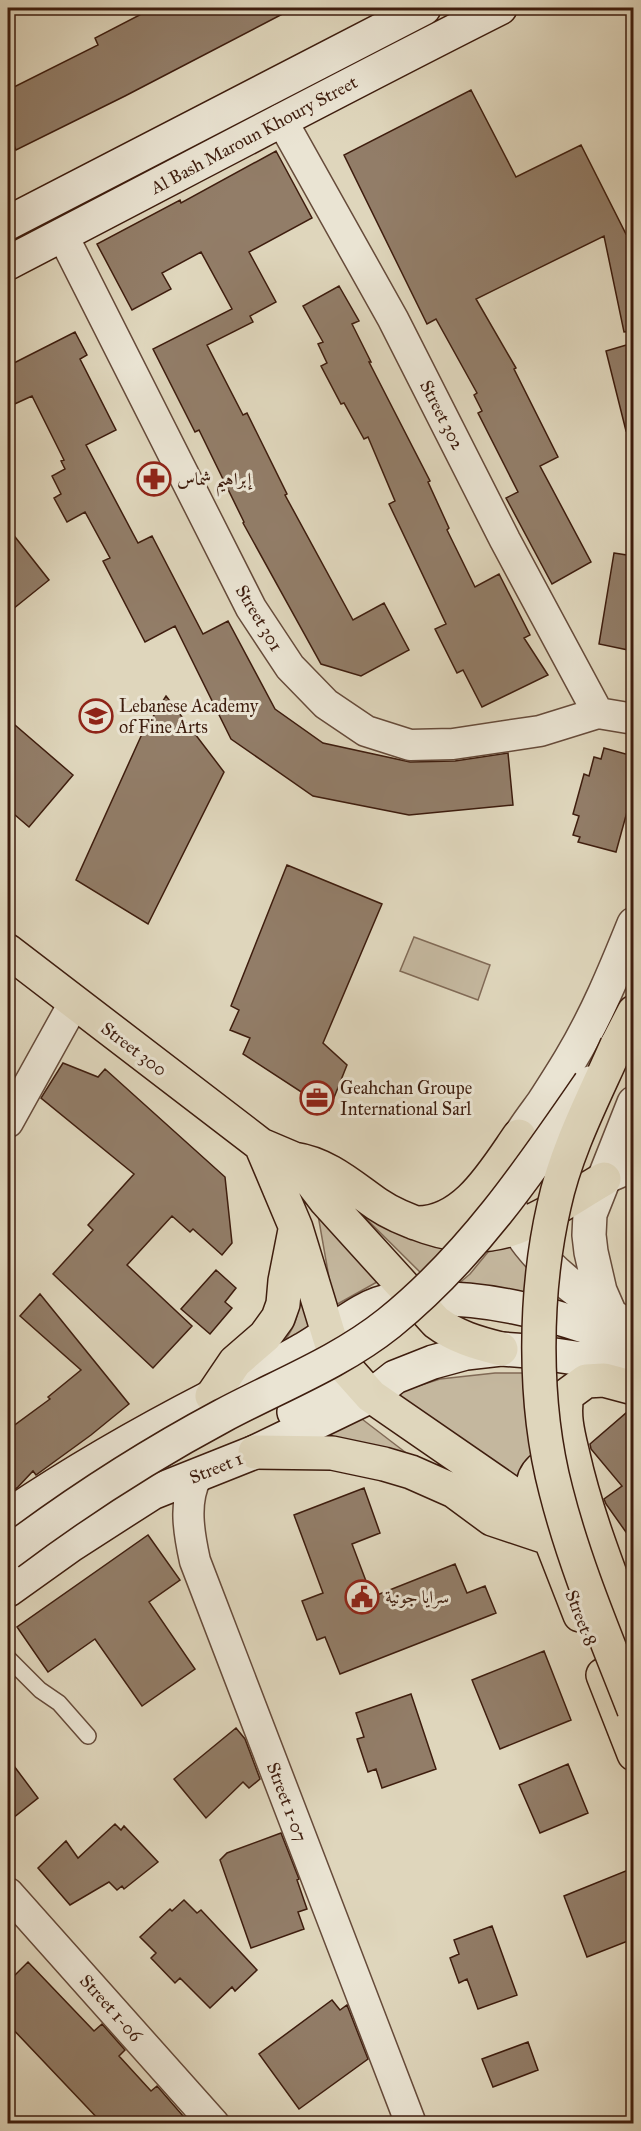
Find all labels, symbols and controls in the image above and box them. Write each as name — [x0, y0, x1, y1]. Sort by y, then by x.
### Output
street label: Al Bash Maroun Khoury Street — [146, 71, 362, 199]
street label: Street 302 — [415, 377, 469, 454]
pharmacy icon: إبراهيم شماس — [136, 461, 172, 497]
place label: إبراهيم شماس — [177, 468, 253, 497]
street label: Street 301 — [231, 581, 287, 655]
place label: Lebanese Academy of Fine Arts — [119, 695, 259, 738]
school or university icon: Lebanese Academy of Fine Arts — [78, 698, 114, 734]
street label: Street 300 — [97, 1017, 171, 1081]
place label: Geahchan Groupe International Sarl — [340, 1077, 472, 1120]
office icon: Geahchan Groupe International Sarl — [299, 1080, 335, 1116]
street label: Street 1 — [186, 1447, 246, 1489]
public building icon: سرايا جونية — [344, 1579, 380, 1615]
place label: سرايا جونية — [385, 1586, 449, 1609]
street label: Street 8 — [560, 1587, 602, 1649]
street label: Street 1-07 — [262, 1759, 312, 1845]
street label: Street 1-06 — [75, 1970, 147, 2047]

